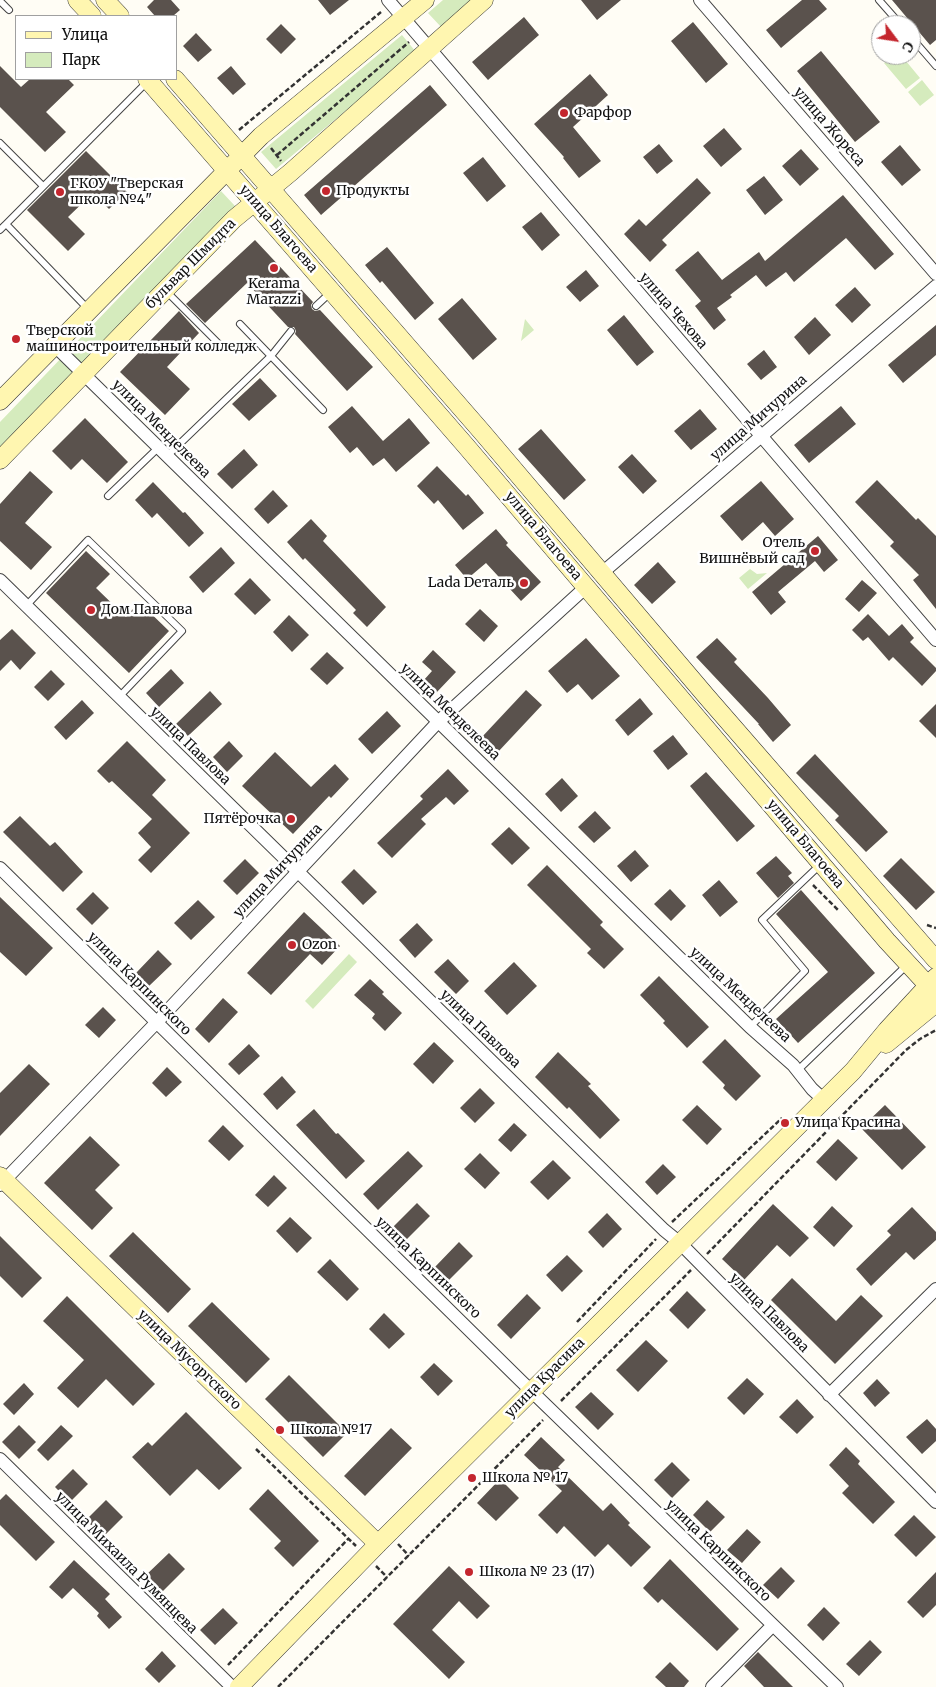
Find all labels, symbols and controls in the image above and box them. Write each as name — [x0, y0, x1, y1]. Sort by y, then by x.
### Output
legend — [15, 15, 178, 80]
north arrow — [871, 15, 921, 65]
text: Улица — [62, 25, 108, 44]
text: С — [898, 39, 918, 56]
text: Парк — [62, 50, 100, 69]
street label: улица Жореса — [790, 84, 868, 170]
place label: Фарфор — [574, 105, 632, 121]
marker: Фарфор — [558, 107, 570, 119]
place label: ГКОУ "Тверская школа №4" — [70, 176, 183, 208]
street label: улица Благоева — [235, 182, 321, 276]
place label: Продукты — [336, 183, 410, 199]
marker: Продукты — [320, 185, 332, 197]
marker: ГКОУ "Тверская школа №4" — [54, 186, 66, 198]
street label: бульвар Шмидта — [142, 215, 240, 313]
marker: Kerama Marazzi — [268, 262, 280, 274]
street label: улица Чехова — [635, 270, 711, 352]
place label: Kerama Marazzi — [247, 276, 301, 308]
place label: Тверской машиностроительный колледж — [26, 323, 257, 356]
marker: Тверской машиностроительный колледж — [10, 333, 22, 345]
street label: улица Мичурина — [707, 372, 811, 464]
street label: улица Менделеева — [108, 376, 214, 482]
street label: улица Благоева — [501, 488, 585, 584]
place label: Отель Вишнёвый сад — [699, 535, 805, 568]
marker: Отель Вишнёвый сад — [809, 545, 821, 557]
place label: Lada Dеталь — [428, 575, 514, 591]
marker: Lada Dеталь — [518, 577, 530, 589]
place label: Дом Павлова — [101, 602, 192, 618]
marker: Дом Павлова — [85, 604, 97, 616]
street label: улица Менделеева — [397, 660, 503, 764]
street label: улица Павлова — [146, 703, 234, 789]
street label: улица Благоева — [763, 796, 847, 892]
place label: Пятёрочка — [204, 811, 281, 827]
marker: Пятёрочка — [285, 813, 297, 825]
street label: улица Мичурина — [230, 821, 326, 921]
street label: улица Карпинского — [84, 929, 194, 1039]
place label: Ozon — [302, 937, 337, 953]
marker: Ozon — [286, 939, 298, 951]
street label: улица Менделеева — [686, 944, 794, 1046]
street label: улица Павлова — [436, 986, 524, 1072]
place label: Улица Красина — [795, 1115, 901, 1131]
marker: Улица Красина — [779, 1117, 791, 1129]
street label: улица Карпинского — [372, 1214, 484, 1322]
street label: улица Павлова — [726, 1270, 812, 1356]
street label: улица Мусоргского — [134, 1306, 244, 1414]
street label: улица Красина — [502, 1335, 588, 1421]
place label: Школа №17 — [290, 1422, 372, 1438]
marker: Школа №17 — [274, 1424, 286, 1436]
place label: Школа № 17 — [482, 1470, 568, 1486]
marker: Школа № 17 — [466, 1472, 478, 1484]
street label: улица Михаила Румянцева — [52, 1489, 200, 1637]
street label: улица Карпинского — [662, 1497, 774, 1605]
place label: Школа № 23 (17) — [479, 1564, 595, 1580]
marker: Школа № 23 (17) — [463, 1566, 475, 1578]

